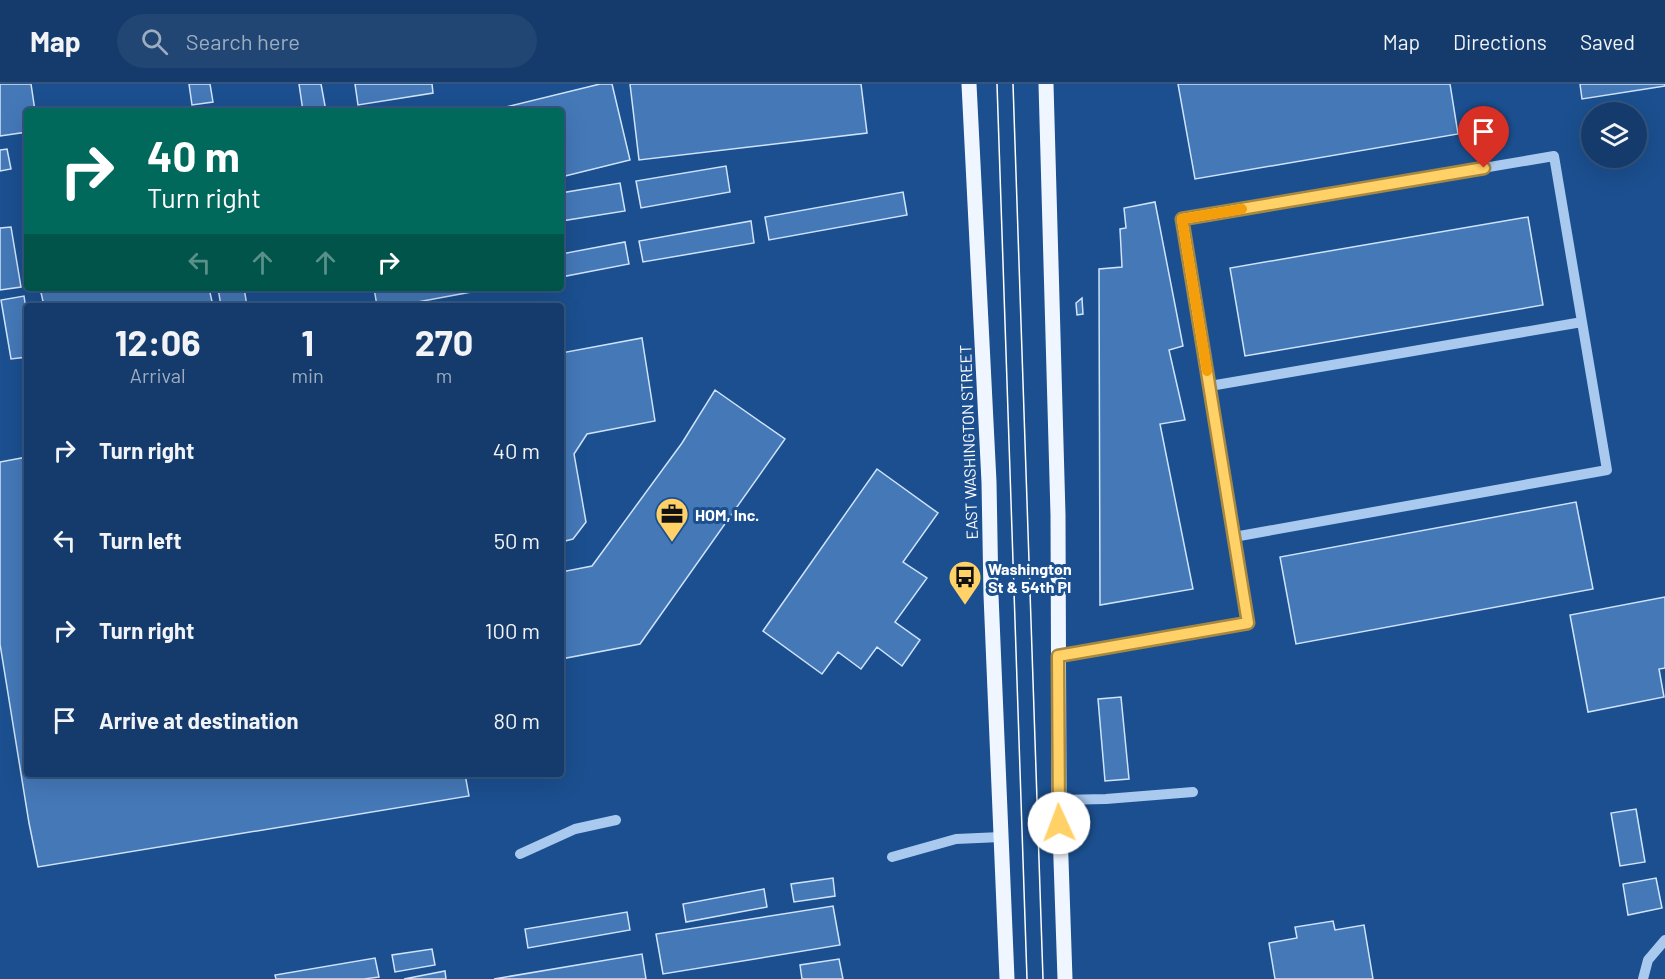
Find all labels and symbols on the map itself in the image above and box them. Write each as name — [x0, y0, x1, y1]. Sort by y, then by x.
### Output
pin — [1458, 106, 1509, 168]
street label: EAST WASHINGTON STREET — [955, 344, 981, 540]
office icon: HOM, Inc. — [654, 496, 690, 543]
place label: HOM, Inc. — [695, 505, 759, 524]
bus stop icon: Washington St & 54th Pl — [947, 559, 983, 606]
place label: Washington St & 54th Pl — [988, 559, 1072, 596]
position arrow — [1027, 791, 1091, 855]

